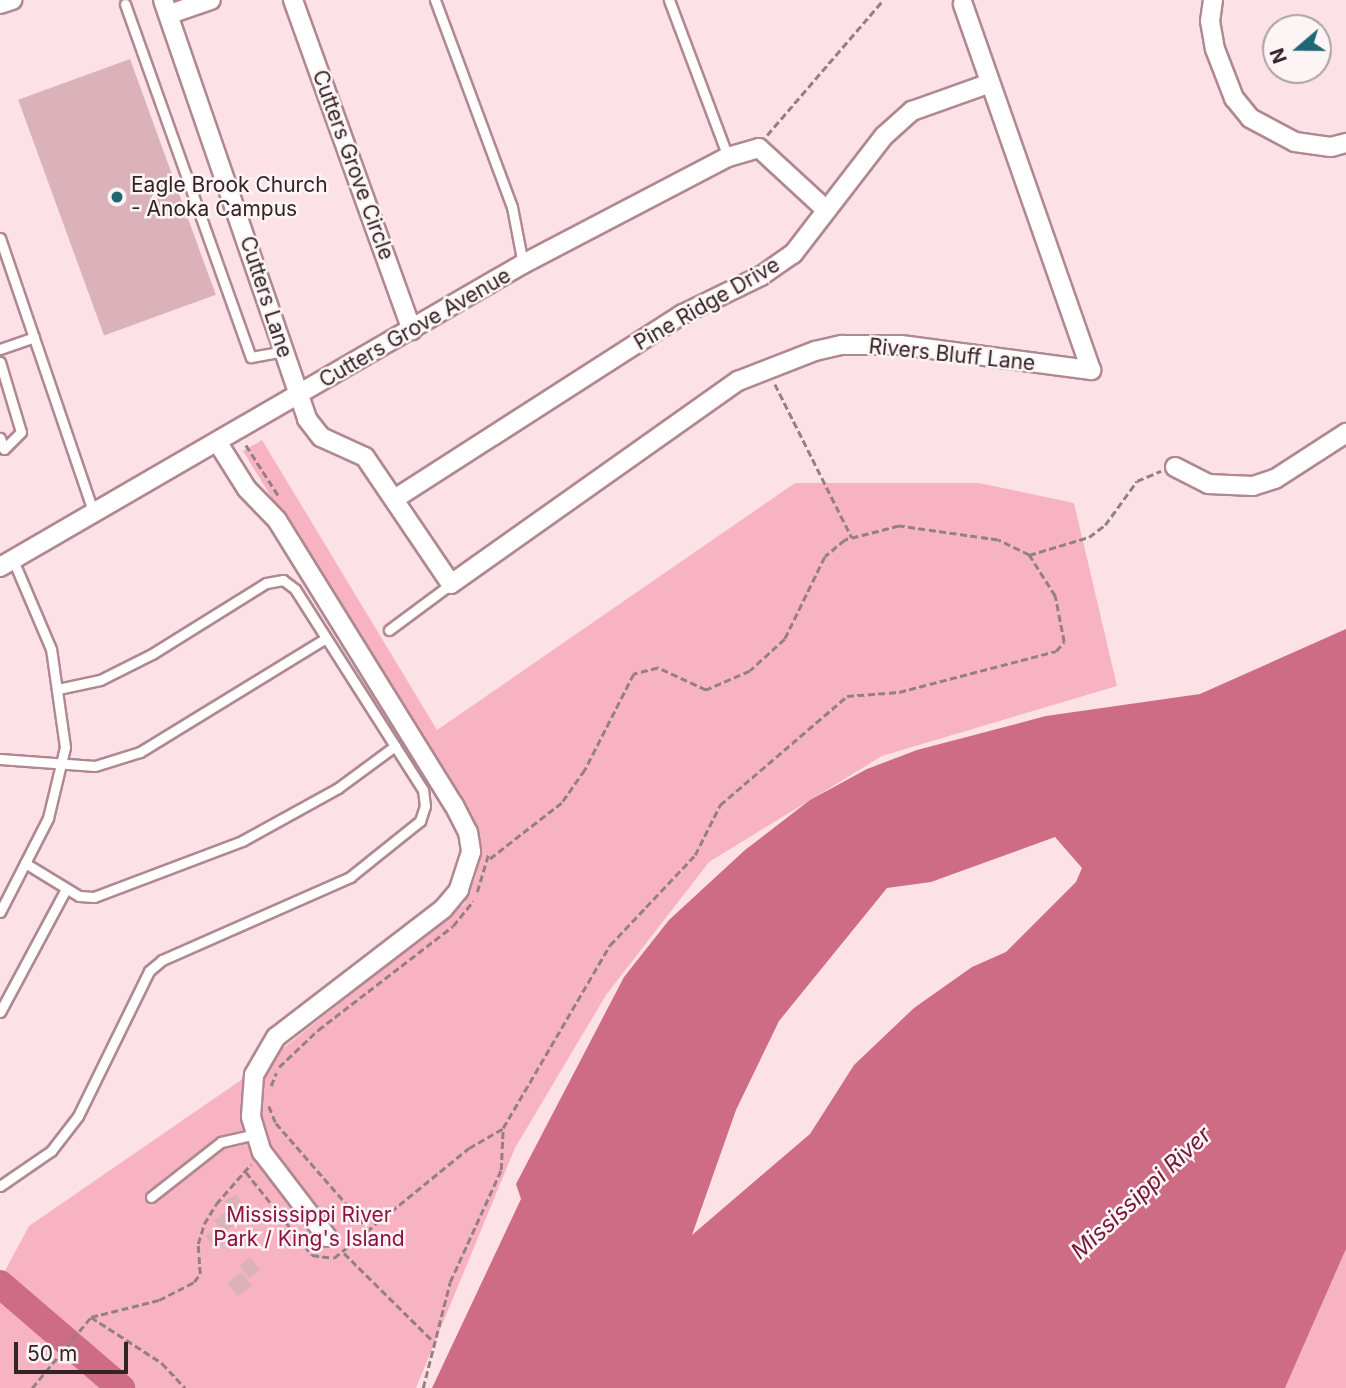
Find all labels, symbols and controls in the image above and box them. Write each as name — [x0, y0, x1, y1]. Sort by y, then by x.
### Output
north arrow — [1262, 14, 1332, 84]
text: N — [1265, 45, 1292, 66]
street label: Cutters Grove Circle — [307, 67, 399, 263]
place label: Eagle Brook Church - Anoka Campus — [131, 172, 328, 222]
marker: Eagle Brook Church - Anoka Campus — [109, 189, 125, 205]
street label: Cutters Lane — [235, 233, 297, 361]
street label: Pine Ridge Drive — [630, 252, 784, 356]
street label: Cutters Grove Avenue — [315, 263, 515, 393]
street label: Rivers Bluff Lane — [867, 334, 1037, 376]
water label: Mississippi River — [1065, 1121, 1217, 1265]
park label: Mississippi River Park / King's Island — [213, 1202, 405, 1252]
scale bar — [18, 1328, 131, 1372]
text: 50 m — [27, 1341, 77, 1366]

